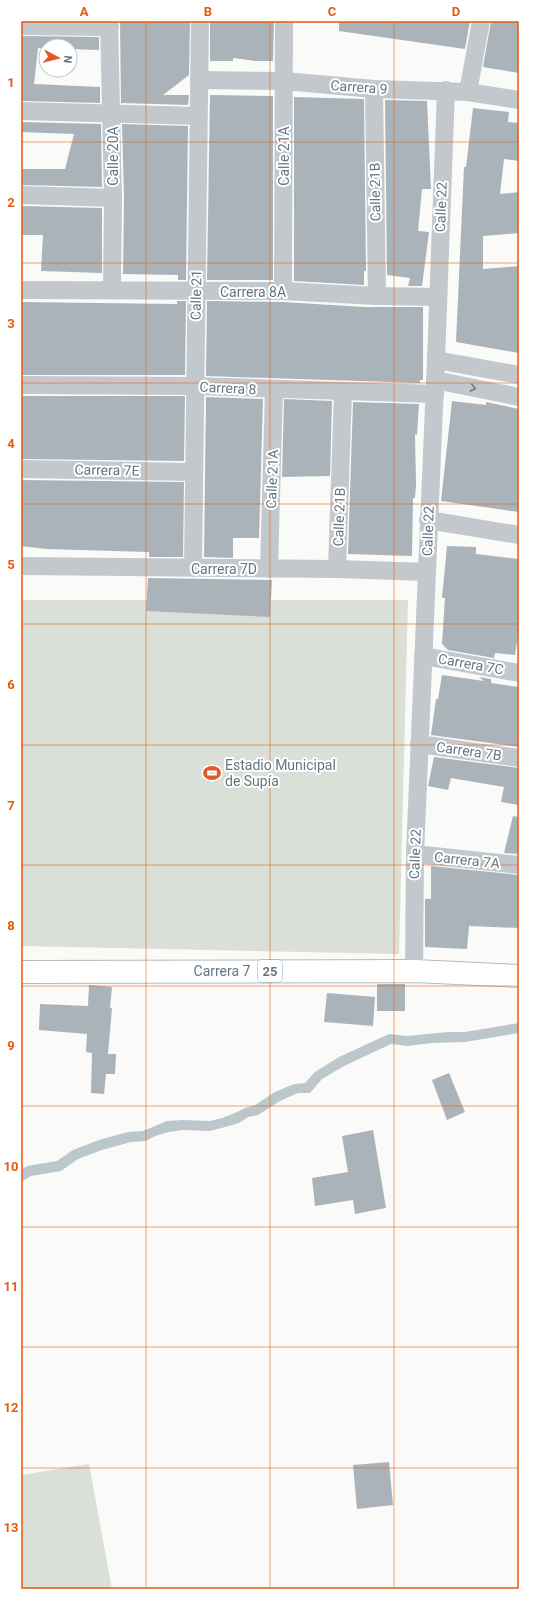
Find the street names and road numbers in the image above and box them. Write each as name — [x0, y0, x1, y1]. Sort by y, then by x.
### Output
street label: Carrera 9 — [330, 77, 388, 97]
street label: Calle 20A — [105, 126, 121, 186]
street label: Calle 21A — [276, 126, 292, 186]
street label: Calle 21B — [366, 162, 384, 222]
street label: Calle 22 — [432, 182, 450, 232]
street label: Calle 21 — [188, 270, 204, 320]
street label: Carrera 8A — [220, 284, 286, 300]
street label: Carrera 8 — [199, 379, 257, 397]
street label: Calle 21A — [263, 449, 281, 509]
street label: Carrera 7E — [74, 461, 140, 479]
street label: Calle 21B — [330, 487, 348, 547]
street label: Calle 22 — [419, 506, 437, 556]
street label: Carrera 7D — [191, 561, 257, 577]
street label: Carrera 7C — [437, 650, 505, 678]
street label: Carrera 7B — [435, 739, 503, 763]
street label: Calle 22 — [406, 829, 424, 879]
street label: Carrera 7A — [433, 849, 501, 871]
road number: 25 — [258, 960, 282, 982]
street label: Carrera 7 — [194, 963, 251, 979]

